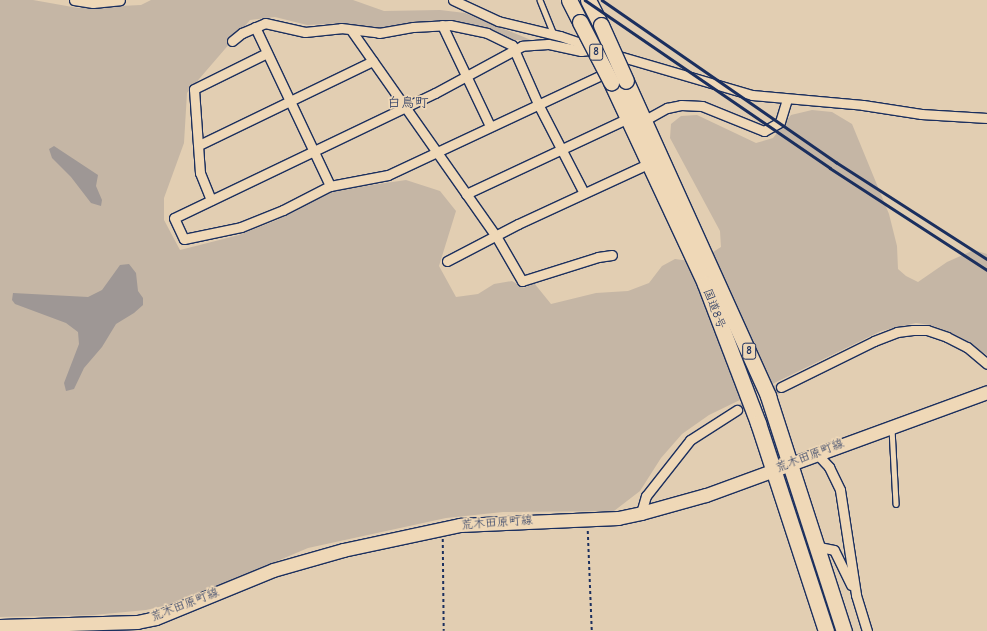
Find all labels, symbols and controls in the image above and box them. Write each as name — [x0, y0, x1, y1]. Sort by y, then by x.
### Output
road number: 8 — [589, 43, 603, 61]
district label: 白鳥町 — [387, 95, 429, 111]
street label: 国道8号 — [700, 287, 728, 331]
road number: 8 — [742, 342, 756, 360]
street label: 荒木田原町線 — [774, 436, 846, 476]
street label: 荒木田原町線 — [461, 513, 533, 533]
street label: 荒木田原町線 — [149, 585, 221, 625]

